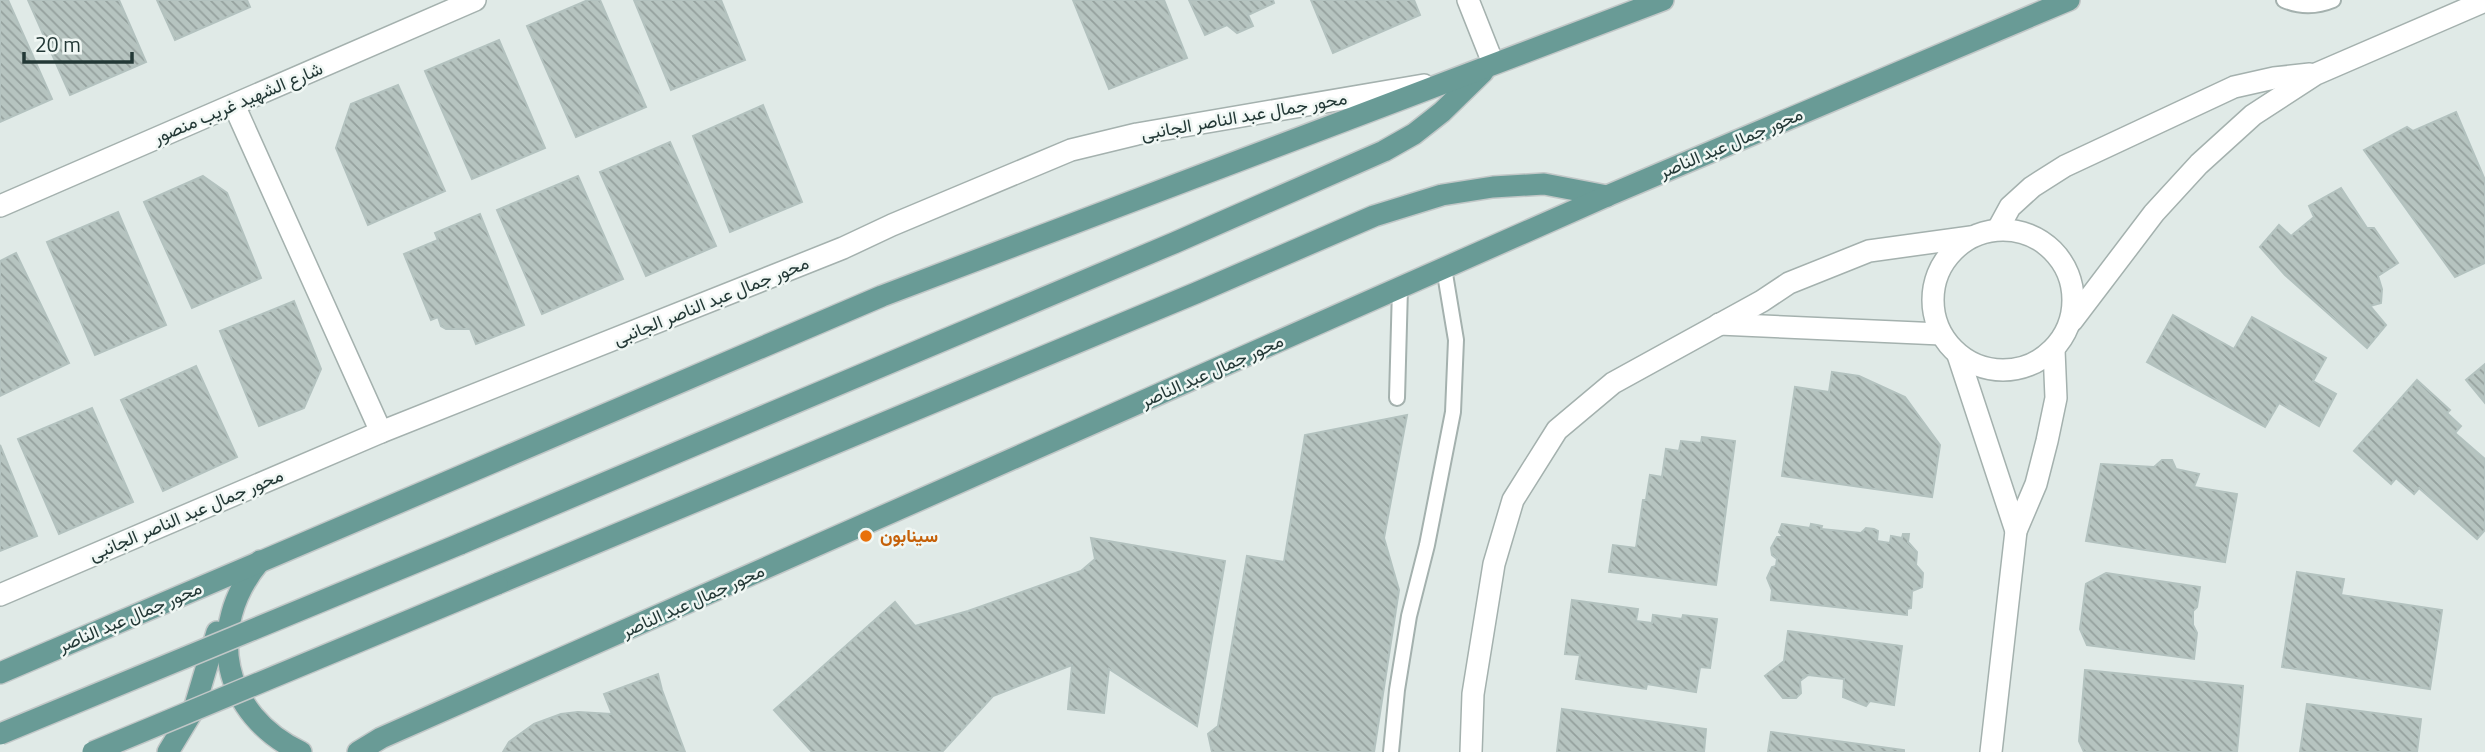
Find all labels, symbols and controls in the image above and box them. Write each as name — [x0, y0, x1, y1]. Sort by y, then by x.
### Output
scale bar — [24, 21, 133, 65]
text: 20 m — [35, 28, 81, 60]
street label: شارع الشهيد غريب منصور — [148, 55, 327, 151]
street label: محور جمال عبد الناصر الجانبى — [1139, 84, 1349, 147]
street label: محور جمال عبد الناصر — [1654, 100, 1807, 185]
street label: محور جمال عبد الناصر الجانبى — [609, 249, 813, 352]
street label: محور جمال عبد الناصر — [1135, 327, 1288, 415]
street label: محور جمال عبد الناصر الجانبى — [84, 461, 287, 568]
place label: سينابون — [880, 522, 938, 549]
marker: سينابون — [858, 528, 874, 544]
street label: محور جمال عبد الناصر — [616, 557, 769, 645]
street label: محور جمال عبد الناصر — [53, 574, 206, 659]

